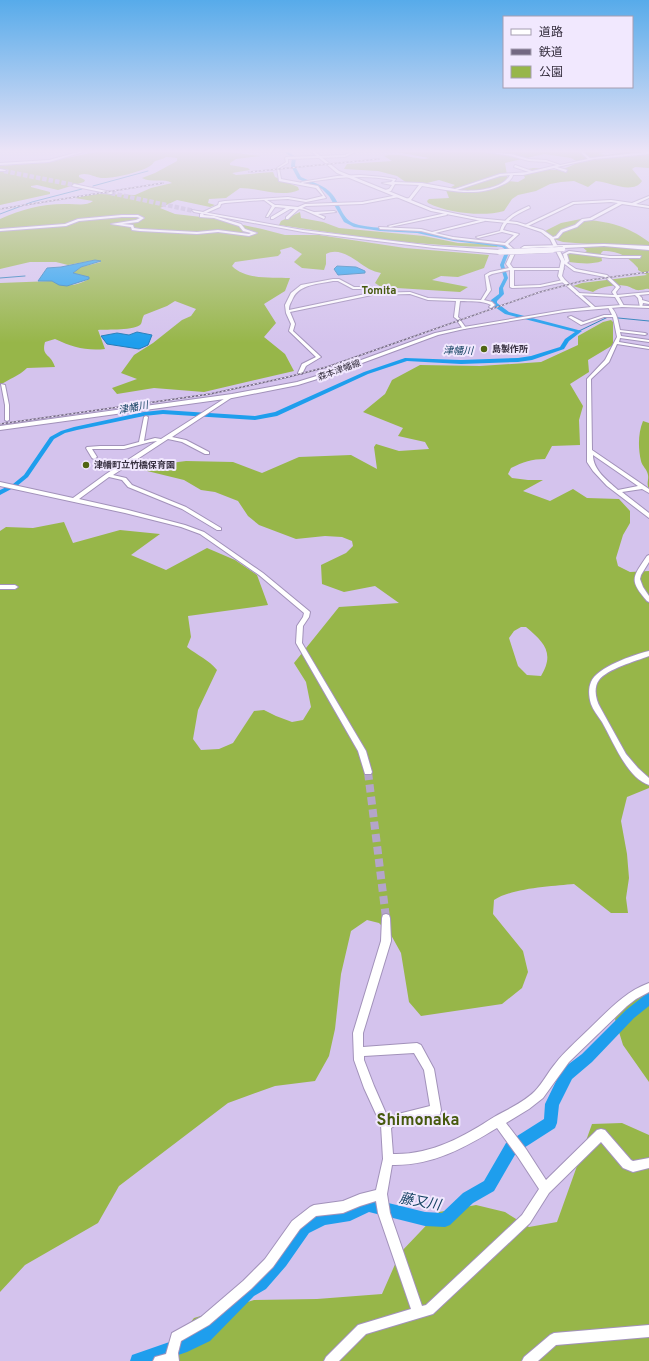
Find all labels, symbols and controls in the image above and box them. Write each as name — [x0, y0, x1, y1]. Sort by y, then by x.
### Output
legend — [503, 16, 633, 88]
text: 道路 — [539, 25, 563, 41]
text: 鉄道 — [539, 45, 563, 61]
text: 公園 — [539, 65, 563, 81]
district label: Tomita — [362, 284, 396, 298]
place label: 島製作所 — [492, 343, 528, 355]
marker: 島製作所 — [479, 344, 489, 354]
water label: 津幡川 — [443, 345, 474, 358]
street label: 森本津幡線 — [316, 357, 363, 383]
water label: 津幡川 — [117, 399, 150, 418]
marker: 津幡町立竹橋保育園 — [81, 460, 91, 470]
place label: 津幡町立竹橋保育園 — [94, 460, 175, 471]
district label: Shimonaka — [377, 1111, 459, 1131]
water label: 藤又川 — [398, 1190, 444, 1215]

